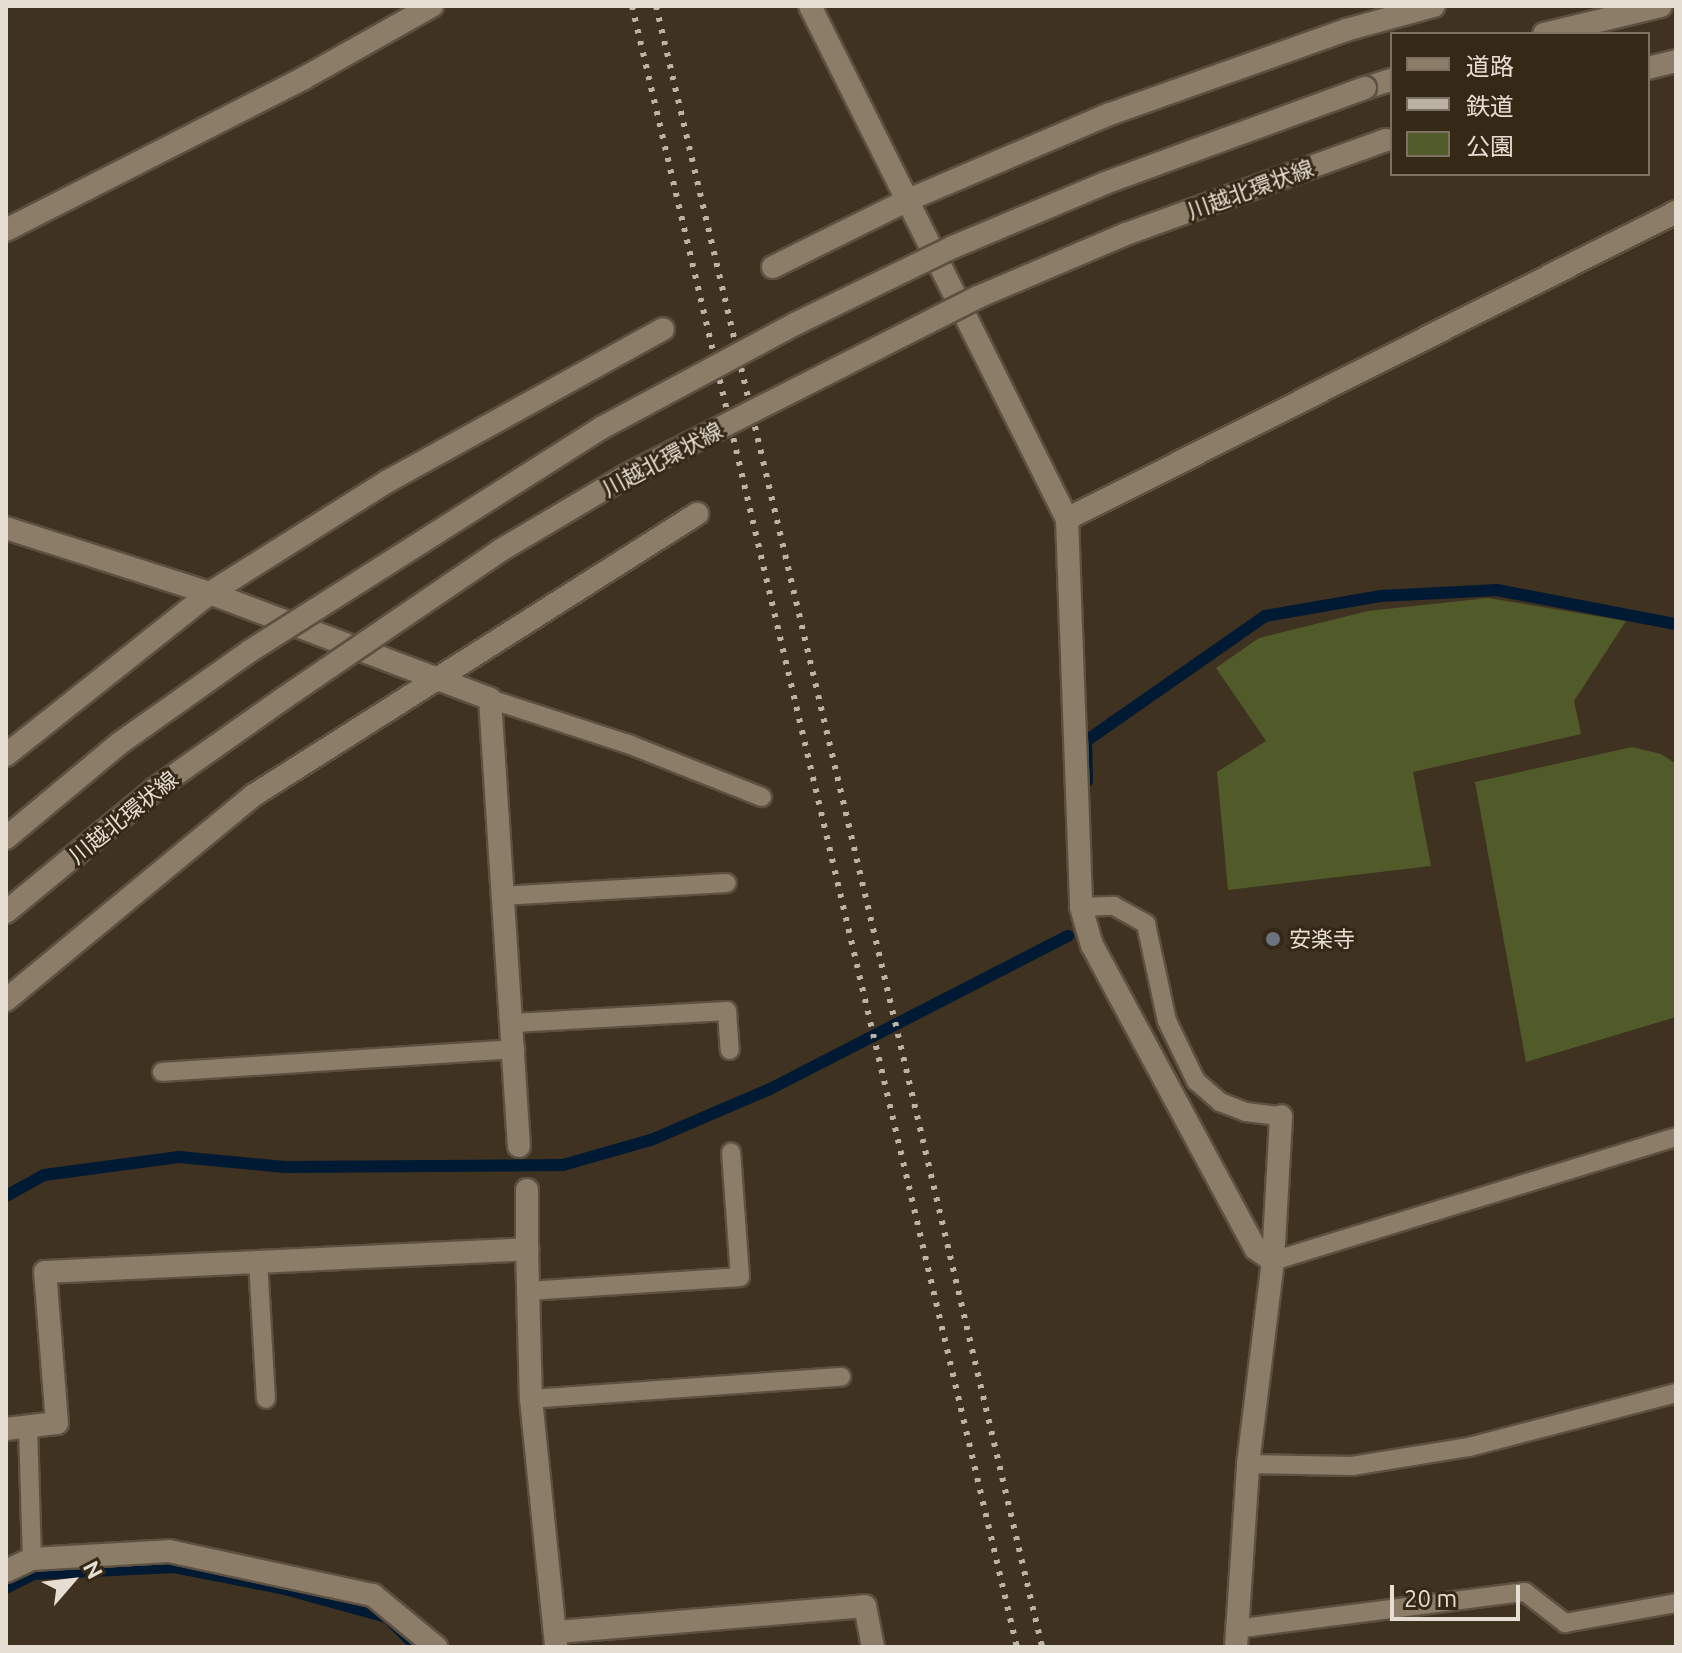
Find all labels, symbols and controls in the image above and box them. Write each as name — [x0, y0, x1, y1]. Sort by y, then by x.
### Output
legend — [1390, 32, 1650, 176]
text: 道路 — [1466, 53, 1514, 80]
text: 鉄道 — [1466, 93, 1514, 120]
text: 公園 — [1466, 133, 1514, 160]
street label: 川越北環状線 — [1183, 154, 1317, 224]
street label: 川越北環状線 — [598, 416, 726, 502]
street label: 川越北環状線 — [63, 765, 183, 869]
place label: 安楽寺 — [1289, 926, 1355, 952]
marker: 安楽寺 — [1264, 930, 1282, 948]
north arrow — [32, 1541, 112, 1621]
text: N — [79, 1556, 109, 1583]
scale bar — [1394, 1569, 1524, 1619]
text: 20 m — [1404, 1585, 1457, 1612]

